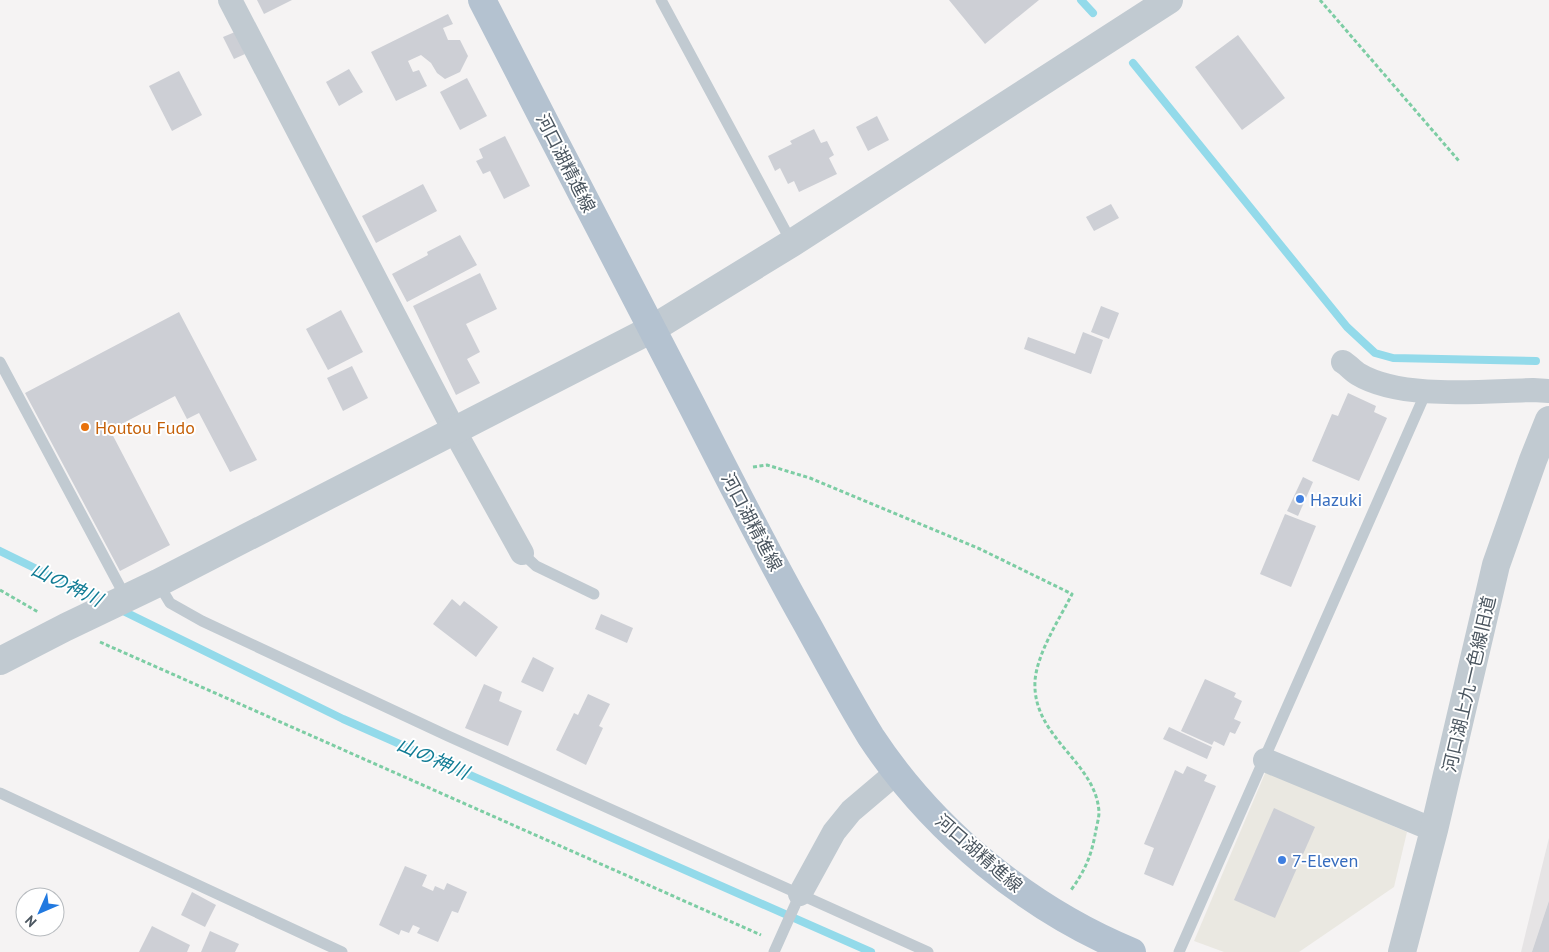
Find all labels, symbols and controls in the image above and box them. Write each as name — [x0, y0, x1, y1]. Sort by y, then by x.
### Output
street label: 河口湖精進線 — [531, 110, 601, 216]
place label: Houtou Fudo — [95, 416, 195, 439]
marker: Houtou Fudo — [79, 421, 91, 433]
street label: 河口湖精進線 — [716, 469, 788, 575]
place label: Hazuki — [1310, 488, 1362, 511]
marker: Hazuki — [1294, 493, 1306, 505]
water label: 山の神川 — [28, 557, 108, 612]
street label: 河口湖上九一色線旧道 — [1438, 594, 1500, 774]
water label: 山の神川 — [393, 732, 474, 785]
street label: 河口湖精進線 — [931, 809, 1027, 897]
place label: 7-Eleven — [1292, 849, 1358, 872]
marker: 7-Eleven — [1276, 854, 1288, 866]
north arrow — [15, 887, 65, 937]
text: N — [21, 912, 40, 931]

